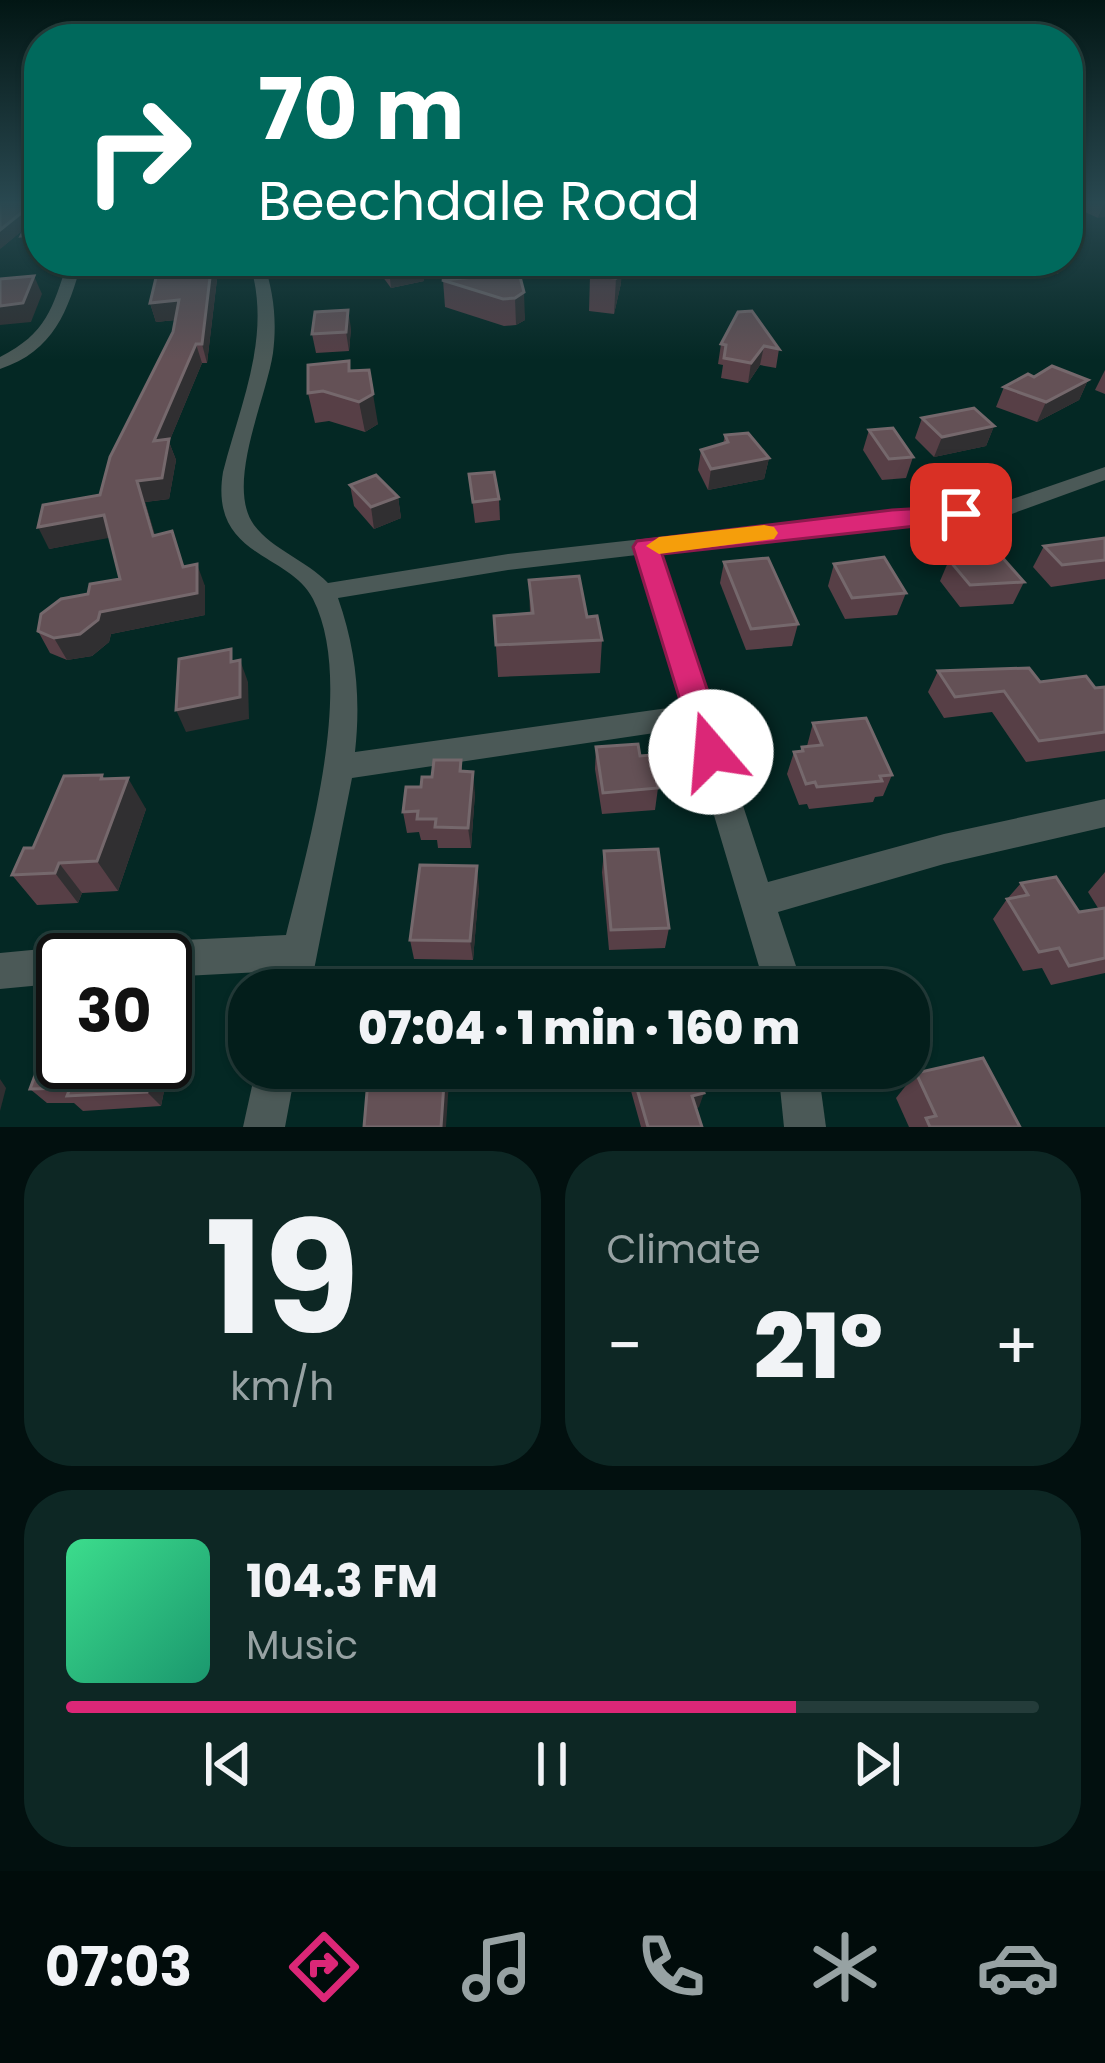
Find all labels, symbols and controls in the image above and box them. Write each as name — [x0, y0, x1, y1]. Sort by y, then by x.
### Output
text: 70 m — [258, 51, 464, 168]
icon: right — [60, 72, 216, 228]
text: Beechdale Road — [258, 163, 700, 239]
pin — [910, 463, 1012, 565]
icon: arrive — [928, 481, 994, 547]
position arrow — [648, 689, 774, 815]
speed limit sign: 30 — [36, 933, 192, 1089]
text: 07:04 · 1 min · 160 m — [358, 997, 800, 1060]
text: 19 — [205, 1169, 360, 1388]
text: Climate — [607, 1222, 761, 1277]
text: 21° — [754, 1283, 883, 1410]
text: − — [607, 1300, 643, 1392]
text: + — [994, 1300, 1039, 1392]
text: km/h — [230, 1359, 334, 1414]
text: 104.3 FM — [246, 1550, 438, 1613]
text: Music — [246, 1618, 358, 1673]
icon: previous — [195, 1731, 261, 1797]
icon: pause — [519, 1731, 585, 1797]
icon: next — [844, 1731, 910, 1797]
icon: directions — [282, 1925, 366, 2009]
icon: music — [455, 1925, 539, 2009]
icon: phone — [629, 1925, 713, 2009]
icon: climate — [803, 1925, 887, 2009]
icon: car — [976, 1925, 1060, 2009]
text: 07:03 — [45, 1929, 192, 2005]

